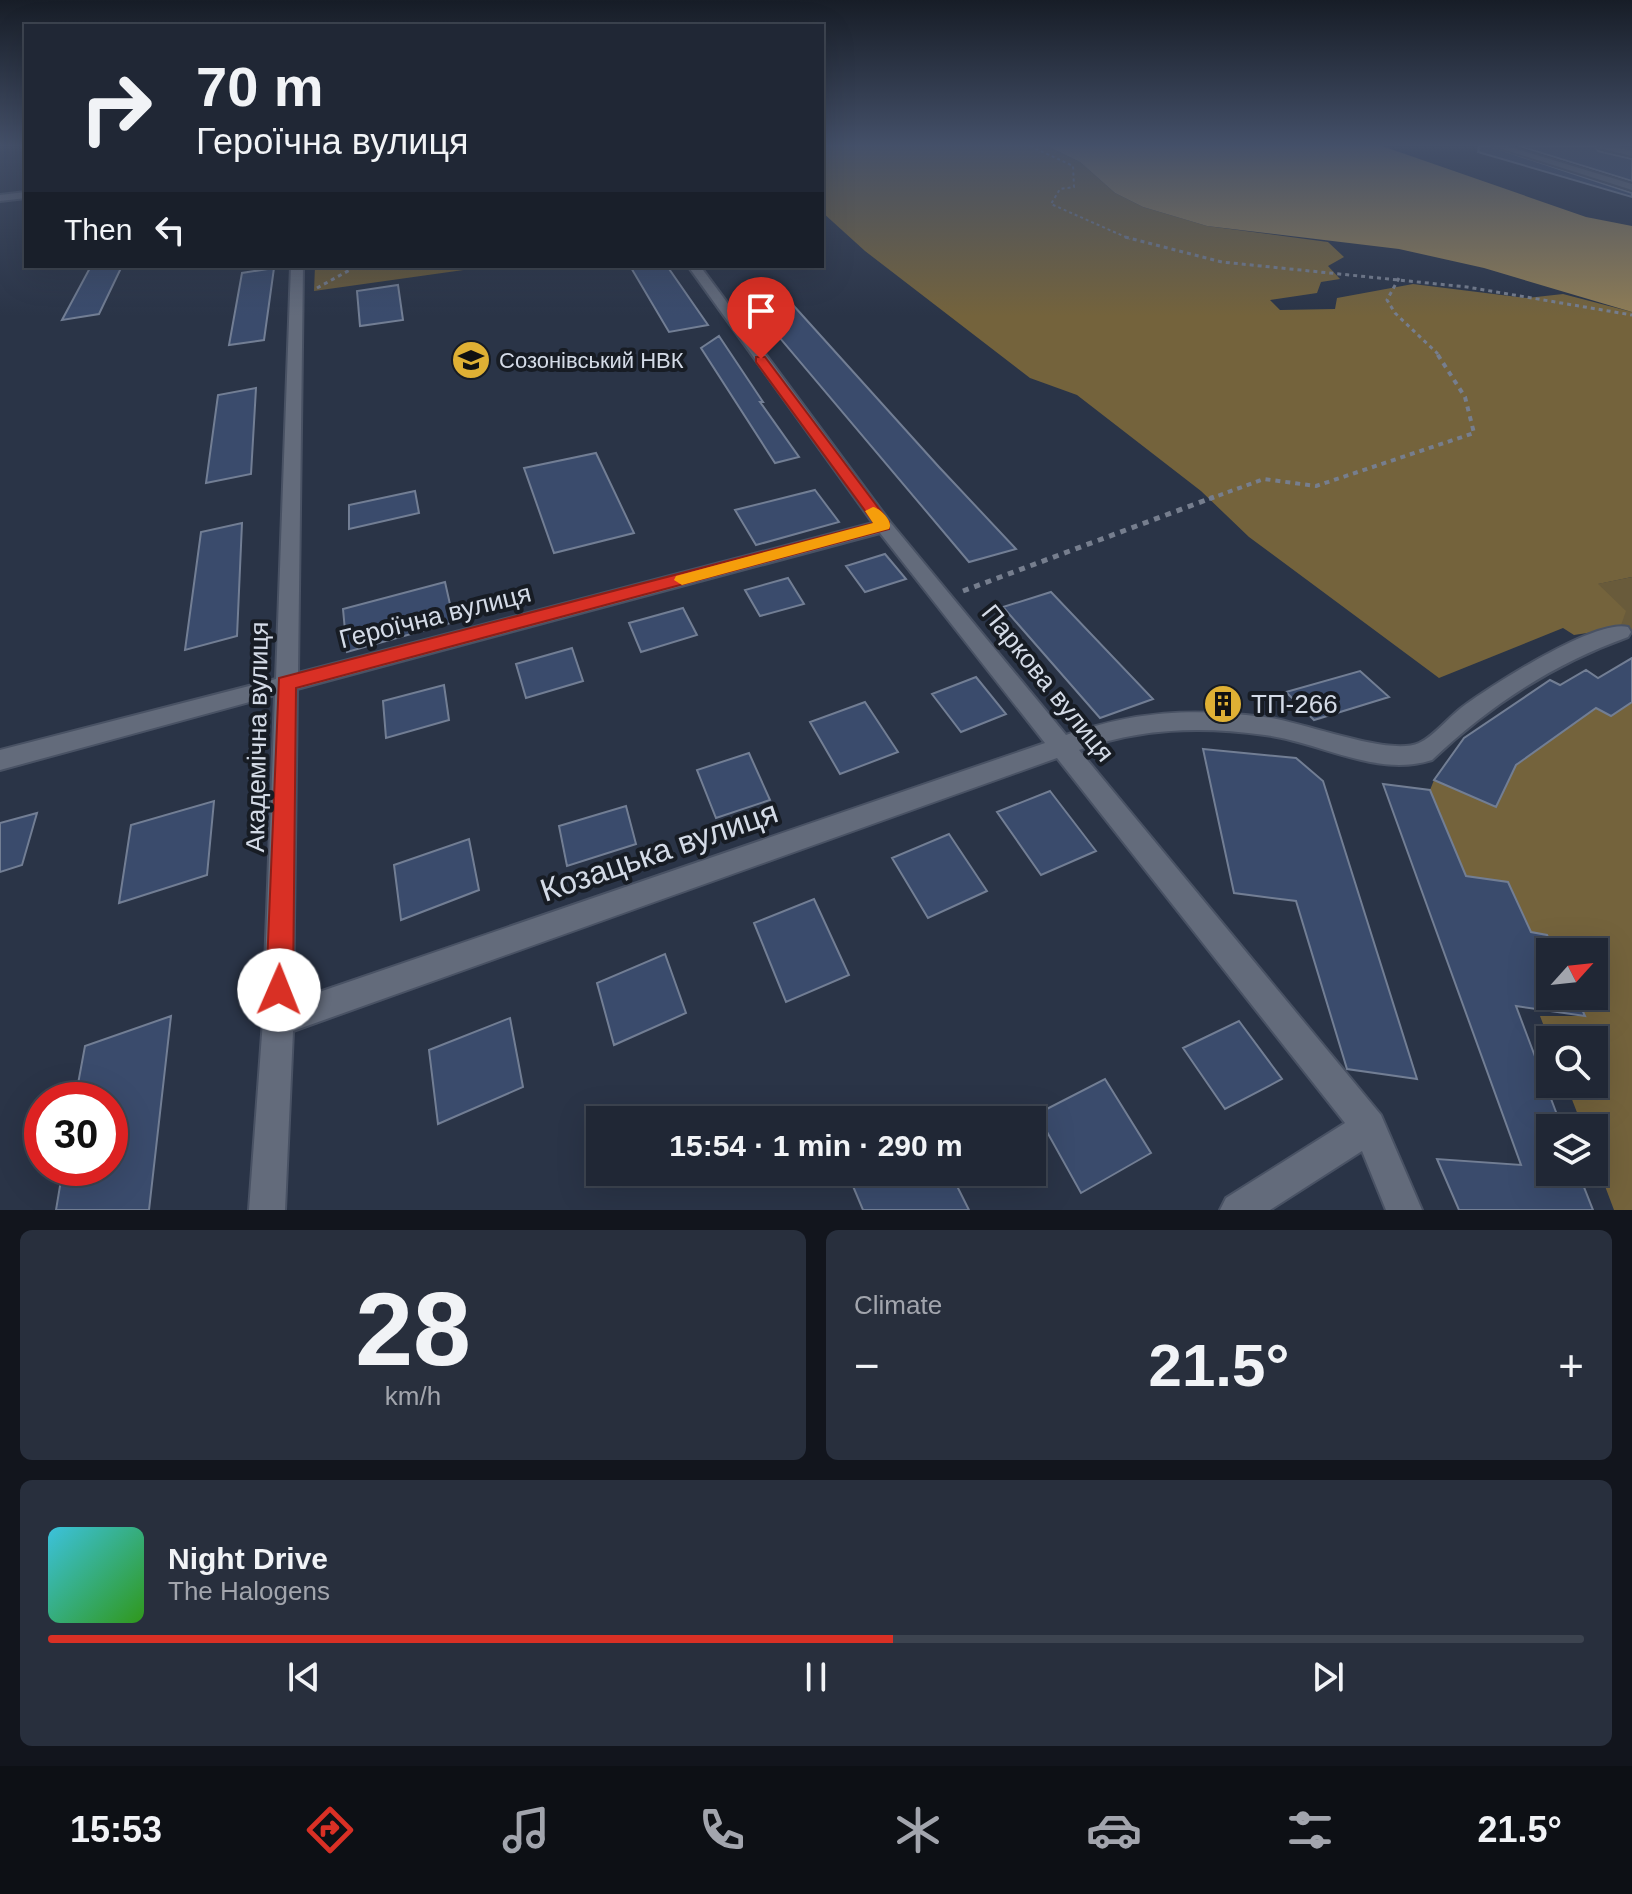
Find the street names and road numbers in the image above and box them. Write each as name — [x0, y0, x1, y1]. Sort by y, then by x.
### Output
street label: Героїчна вулиця — [336, 578, 534, 654]
street label: Паркова вулиця — [976, 598, 1120, 768]
street label: Академічна вулиця — [240, 621, 274, 853]
street label: Козацька вулиця — [536, 793, 782, 909]

